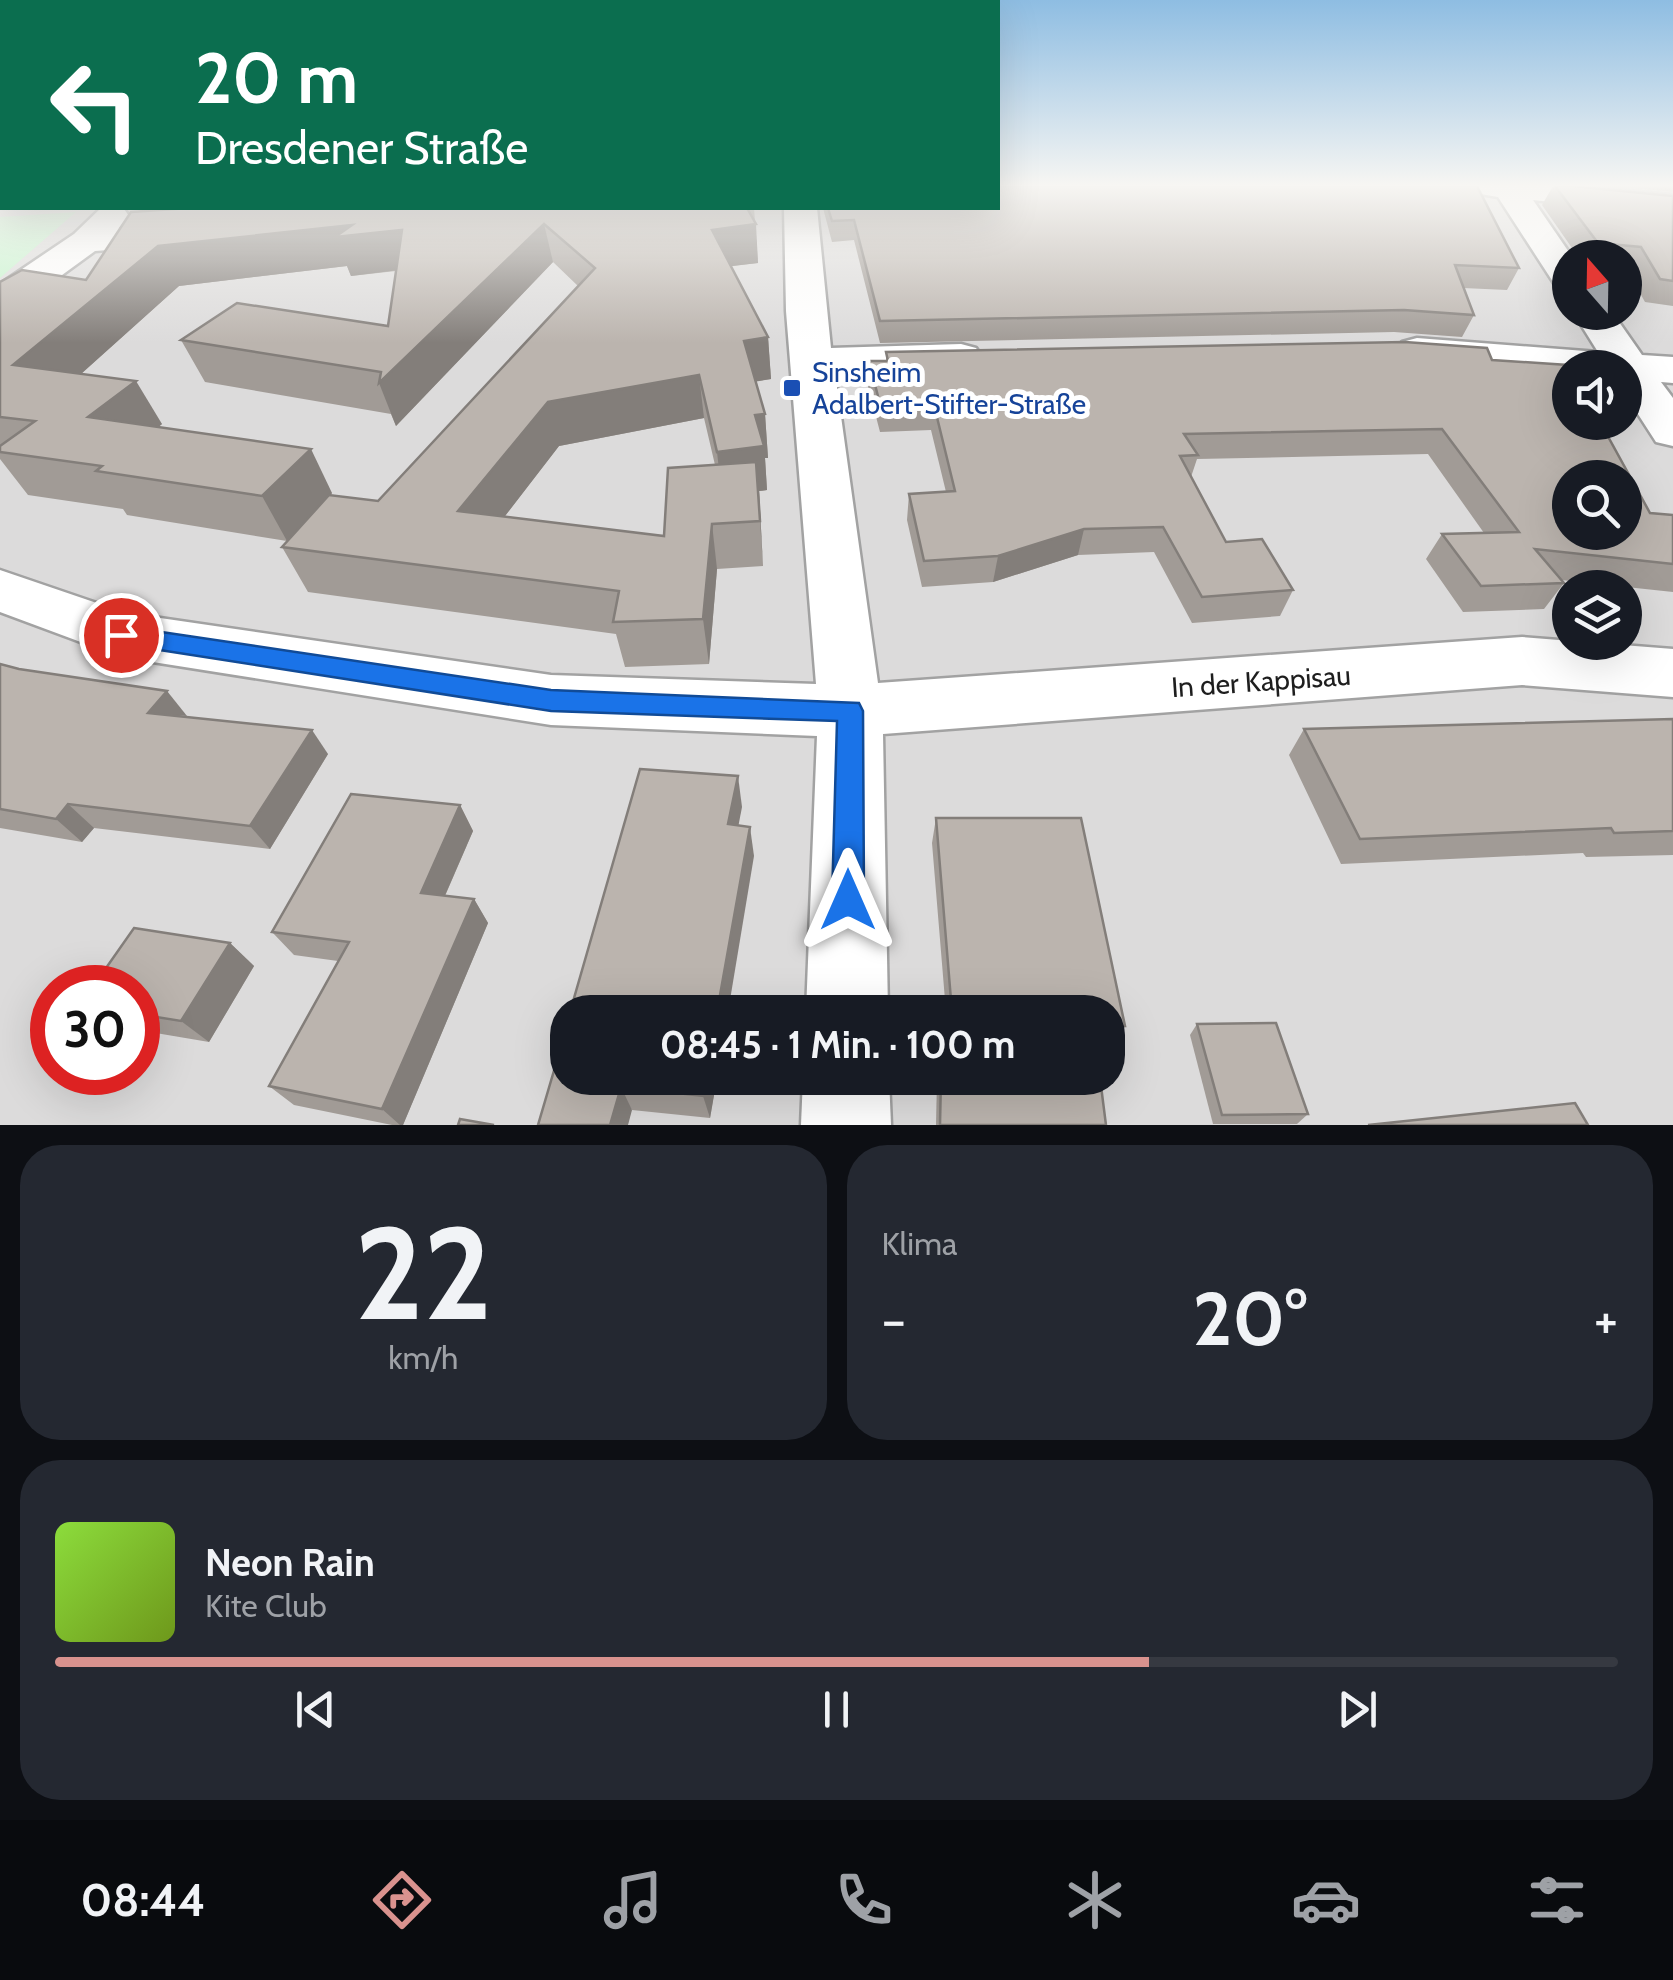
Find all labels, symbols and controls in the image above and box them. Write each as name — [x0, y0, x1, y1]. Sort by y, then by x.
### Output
text: 20 m — [195, 35, 358, 121]
icon: left — [30, 40, 160, 170]
text: Dresdener Straße — [195, 121, 528, 175]
north arrow — [1552, 240, 1642, 330]
map controls — [1552, 240, 1642, 660]
button: sound — [1552, 350, 1642, 440]
place label: Sinsheim Adalbert-Stifter-Straße — [812, 355, 1086, 421]
marker: Sinsheim Adalbert-Stifter-Straße — [781, 377, 803, 399]
button: search — [1552, 460, 1642, 550]
button: layers — [1552, 570, 1642, 660]
pin — [79, 593, 164, 678]
icon: arrive — [94, 608, 149, 663]
street label: In der Kappisau — [1170, 658, 1352, 704]
position arrow — [796, 848, 900, 952]
speed limit sign: 30 — [30, 965, 160, 1095]
text: 08:45 · 1 Min. · 100 m — [660, 1021, 1015, 1068]
text: 22 — [354, 1194, 492, 1352]
text: Klima — [882, 1224, 957, 1263]
text: 20° — [1193, 1273, 1307, 1364]
text: − — [882, 1286, 906, 1353]
text: + — [1594, 1286, 1618, 1353]
text: km/h — [388, 1338, 458, 1377]
text: Neon Rain — [205, 1539, 375, 1586]
text: Kite Club — [205, 1586, 327, 1625]
icon: previous — [288, 1682, 343, 1737]
icon: pause — [809, 1682, 864, 1737]
icon: next — [1330, 1682, 1385, 1737]
icon: directions — [367, 1865, 437, 1935]
icon: music — [598, 1865, 668, 1935]
icon: phone — [829, 1865, 899, 1935]
icon: climate — [1060, 1865, 1130, 1935]
icon: car — [1291, 1865, 1361, 1935]
icon: filters — [1522, 1865, 1592, 1935]
text: 08:44 — [81, 1873, 205, 1927]

